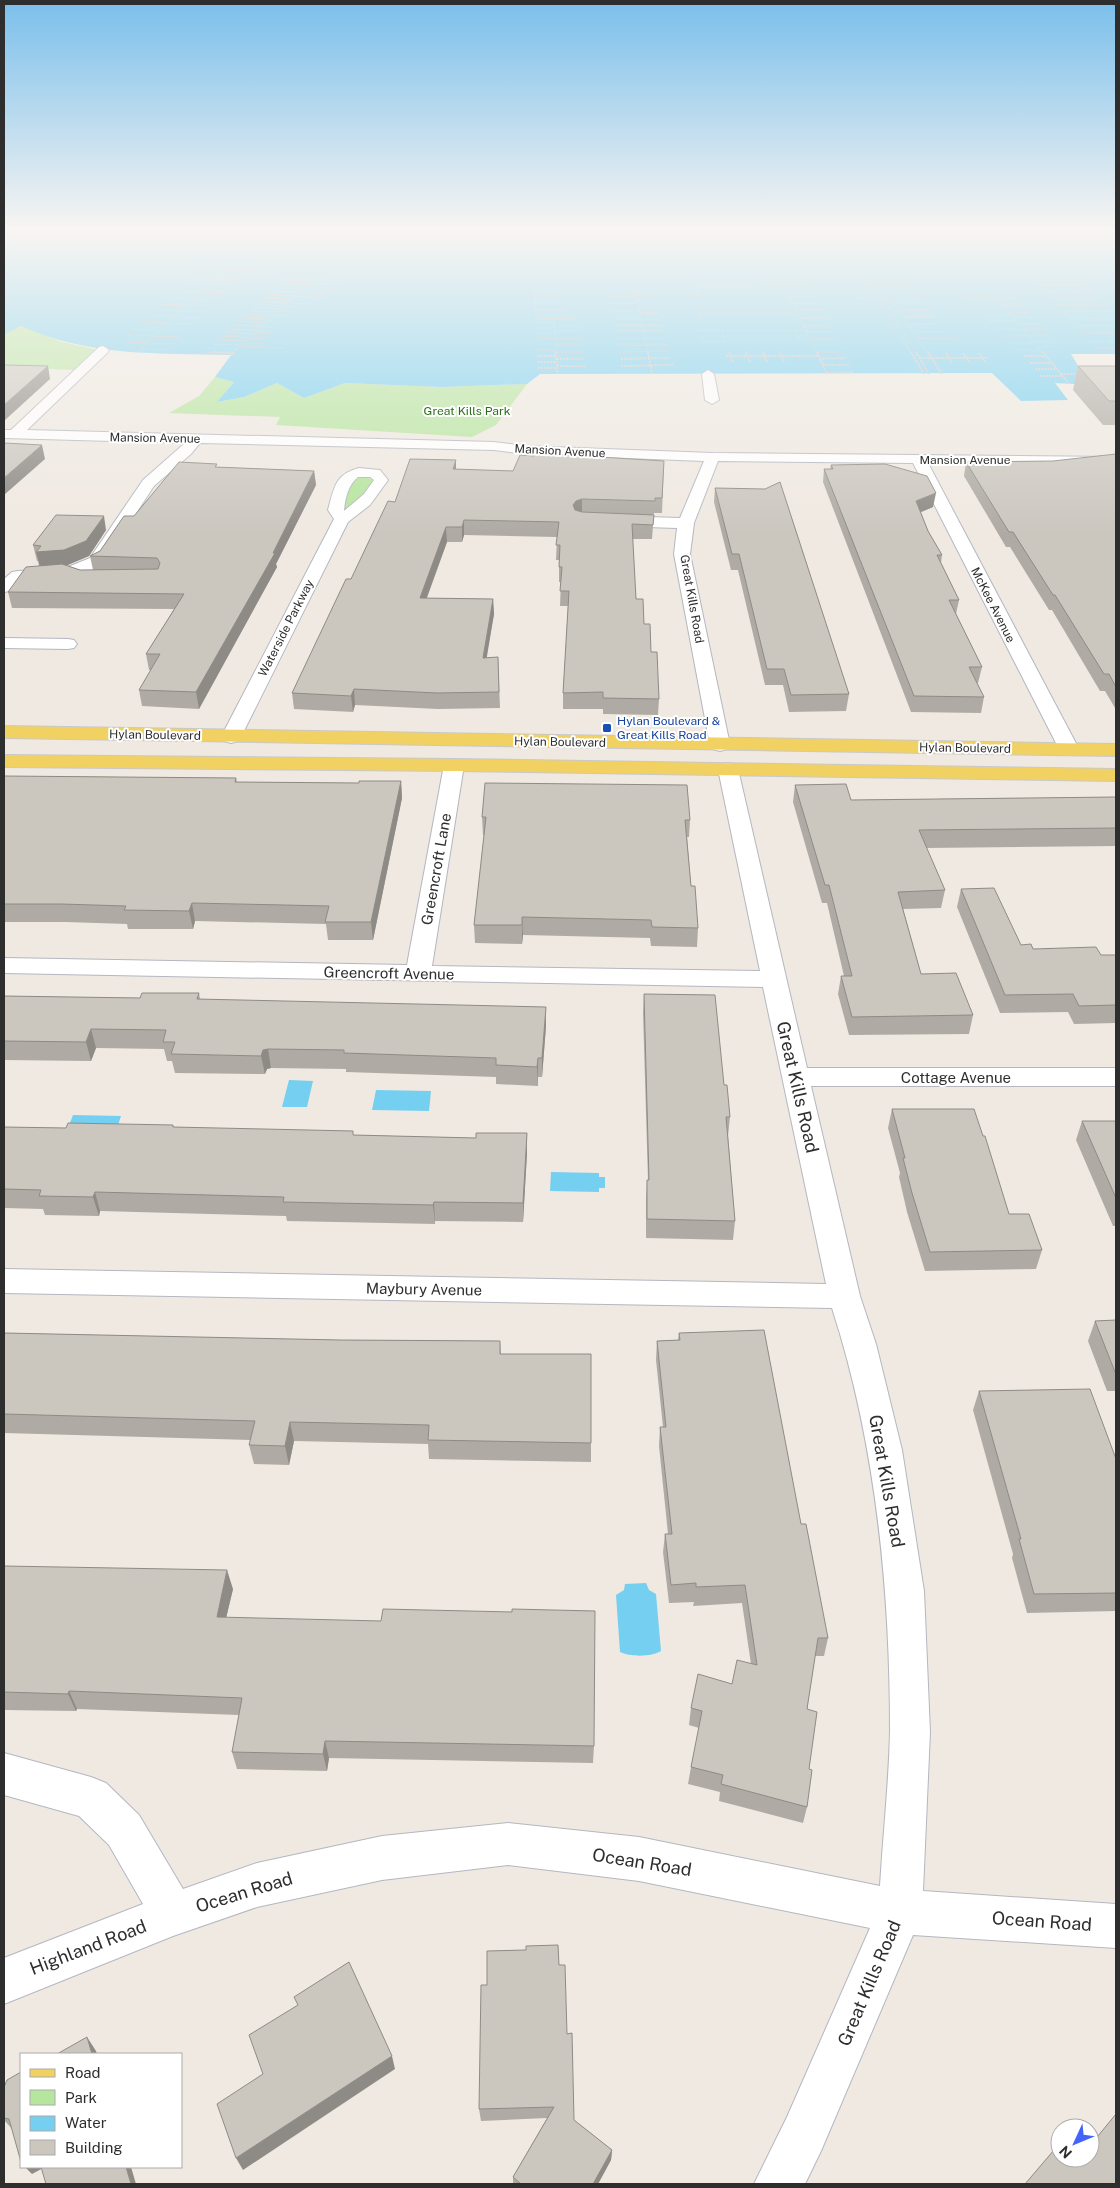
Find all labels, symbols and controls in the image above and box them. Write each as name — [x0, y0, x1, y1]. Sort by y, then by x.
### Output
park label: Great Kills Park — [424, 404, 511, 418]
street label: Mansion Avenue — [109, 430, 201, 446]
street label: Mansion Avenue — [514, 442, 606, 460]
street label: Mansion Avenue — [920, 453, 1011, 467]
street label: Great Kills Road — [677, 554, 707, 644]
street label: McKee Avenue — [968, 565, 1018, 645]
street label: Waterside Parkway — [255, 577, 317, 679]
place label: Hylan Boulevard & Great Kills Road — [617, 714, 720, 742]
marker: Hylan Boulevard & Great Kills Road — [601, 722, 613, 734]
street label: Hylan Boulevard — [109, 727, 201, 743]
street label: Hylan Boulevard — [514, 734, 606, 750]
street label: Hylan Boulevard — [919, 740, 1011, 756]
street label: Greencroft Lane — [418, 812, 454, 926]
street label: Greencroft Avenue — [323, 963, 455, 983]
street label: Great Kills Road — [773, 1019, 823, 1155]
street label: Cottage Avenue — [901, 1069, 1011, 1086]
street label: Maybury Avenue — [366, 1279, 482, 1299]
street label: Great Kills Road — [865, 1413, 909, 1549]
street label: Ocean Road — [591, 1844, 693, 1880]
street label: Ocean Road — [193, 1867, 295, 1917]
street label: Ocean Road — [991, 1907, 1093, 1935]
street label: Highland Road — [27, 1915, 149, 1979]
street label: Great Kills Road — [833, 1917, 905, 2049]
legend — [20, 2053, 182, 2168]
text: Road — [65, 2064, 101, 2081]
text: Park — [65, 2089, 97, 2106]
text: Water — [65, 2114, 107, 2131]
north arrow — [1050, 2118, 1100, 2168]
text: Building — [65, 2139, 123, 2156]
text: N — [1056, 2143, 1075, 2162]

